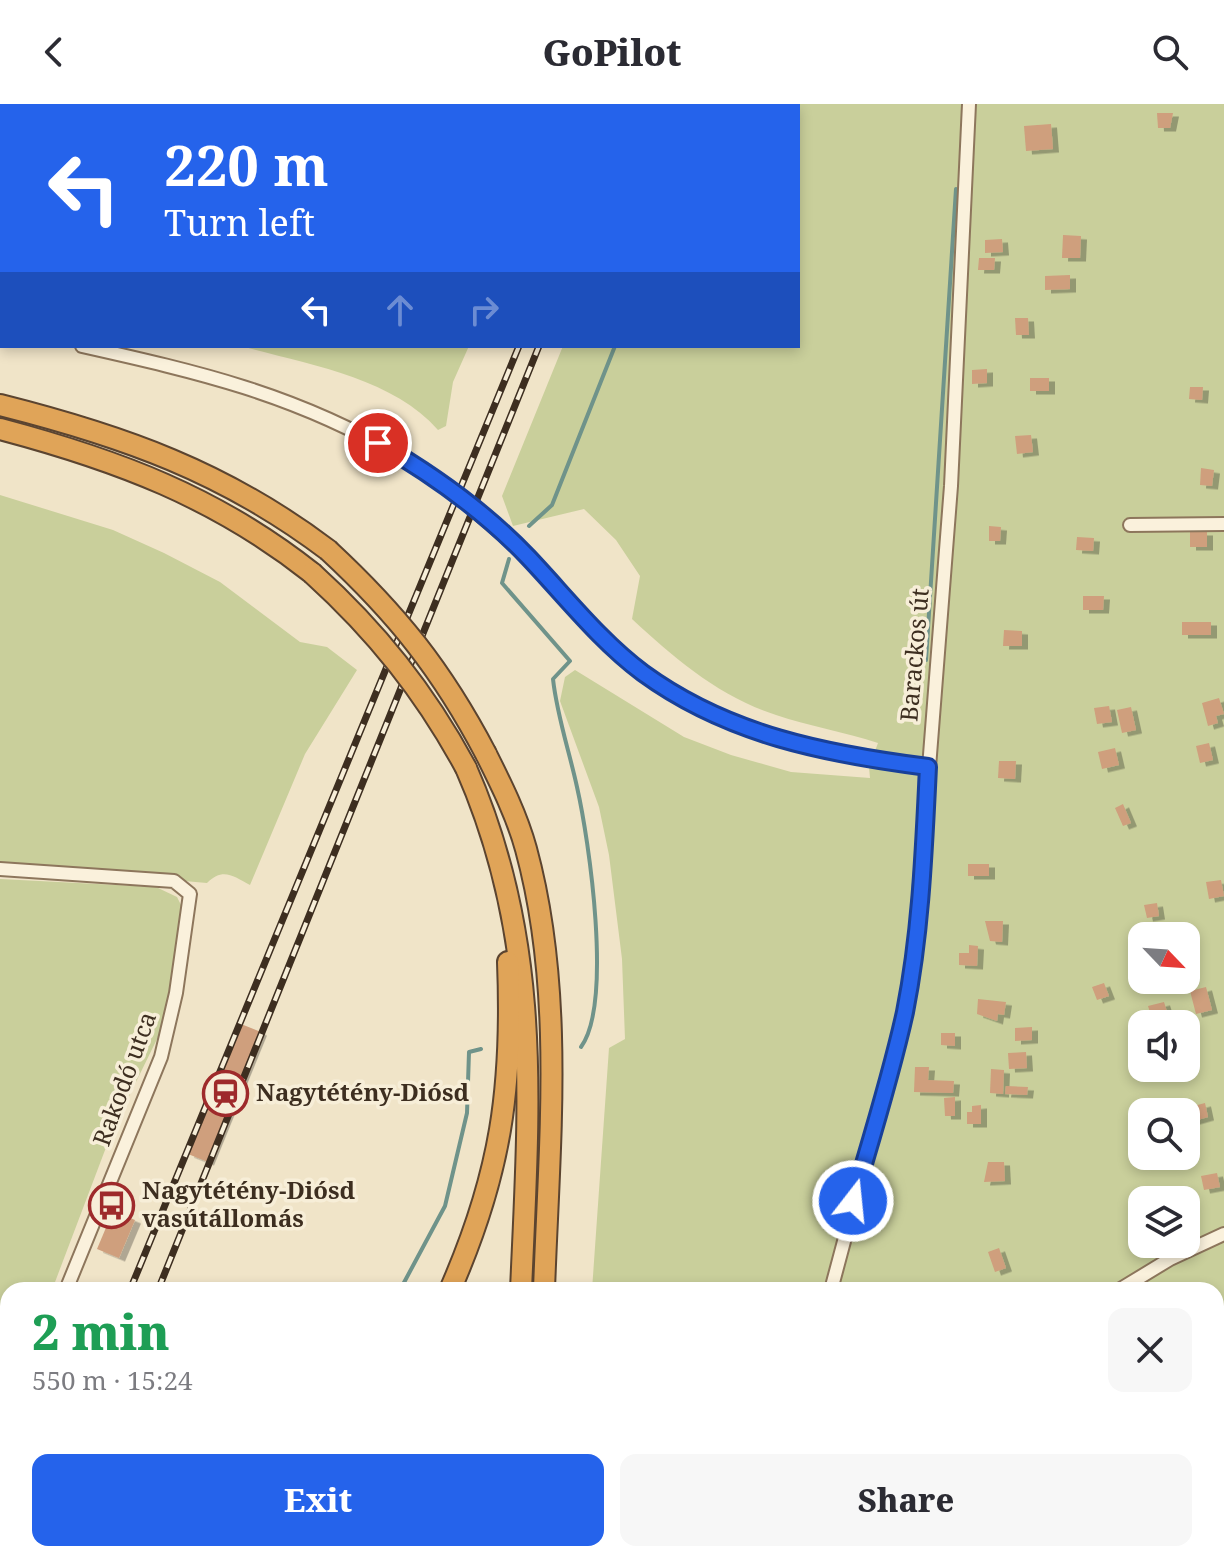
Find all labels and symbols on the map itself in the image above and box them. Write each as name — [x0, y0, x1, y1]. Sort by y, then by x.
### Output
pin — [344, 409, 412, 477]
street label: Barackos út — [891, 587, 936, 723]
north arrow — [1128, 922, 1200, 994]
street label: Rakodó utca — [84, 1007, 163, 1150]
station icon: Nagytétény-Diósd — [201, 1069, 249, 1117]
place label: Nagytétény-Diósd — [256, 1075, 470, 1108]
position arrow — [811, 1159, 895, 1243]
place label: Nagytétény-Diósd vasútállomás — [142, 1173, 356, 1234]
bus stop icon: Nagytétény-Diósd vasútállomás — [87, 1181, 135, 1229]

